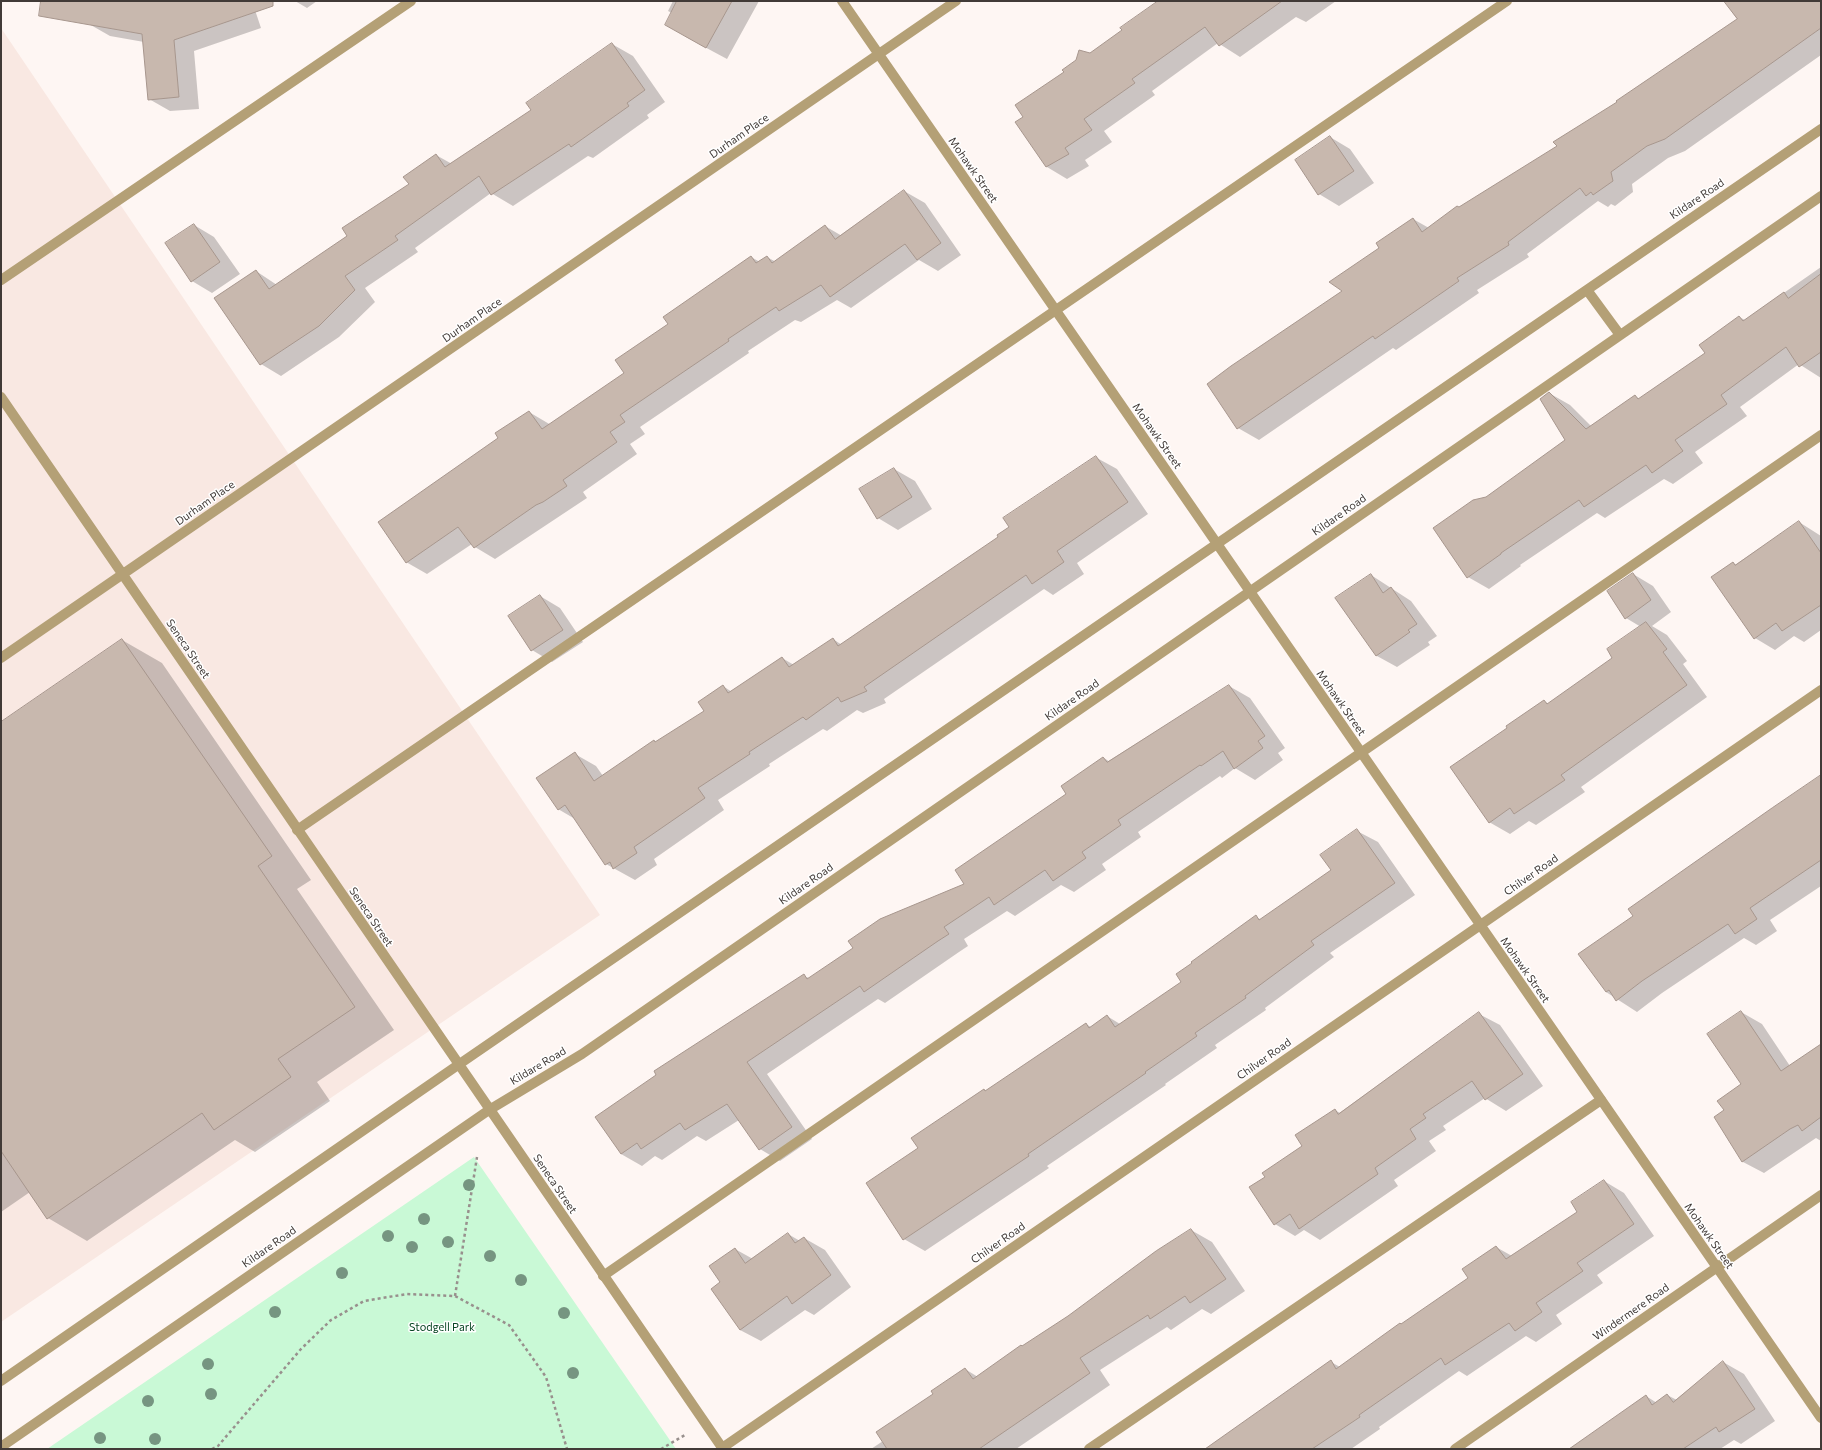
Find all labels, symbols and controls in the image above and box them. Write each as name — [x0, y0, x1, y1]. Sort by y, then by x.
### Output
street label: Durham Place — [707, 111, 771, 161]
street label: Mohawk Street — [946, 135, 1000, 205]
street label: Kildare Road — [1667, 176, 1727, 222]
street label: Durham Place — [440, 295, 504, 345]
street label: Mohawk Street — [1130, 401, 1184, 471]
street label: Durham Place — [173, 478, 237, 528]
street label: Kildare Road — [1309, 492, 1369, 538]
street label: Seneca Street — [163, 617, 213, 681]
street label: Mohawk Street — [1314, 668, 1368, 738]
street label: Kildare Road — [1042, 677, 1102, 723]
street label: Chilver Road — [1501, 852, 1561, 898]
street label: Kildare Road — [776, 861, 836, 907]
street label: Seneca Street — [346, 885, 396, 949]
street label: Mohawk Street — [1498, 935, 1552, 1005]
street label: Chilver Road — [1234, 1036, 1294, 1082]
street label: Kildare Road — [508, 1044, 568, 1088]
street label: Seneca Street — [530, 1152, 580, 1216]
street label: Mohawk Street — [1682, 1201, 1736, 1271]
street label: Chilver Road — [968, 1220, 1028, 1266]
street label: Kildare Road — [239, 1224, 299, 1270]
street label: Windermere Road — [1590, 1281, 1672, 1343]
park label: Stodgell Park — [409, 1320, 475, 1334]

